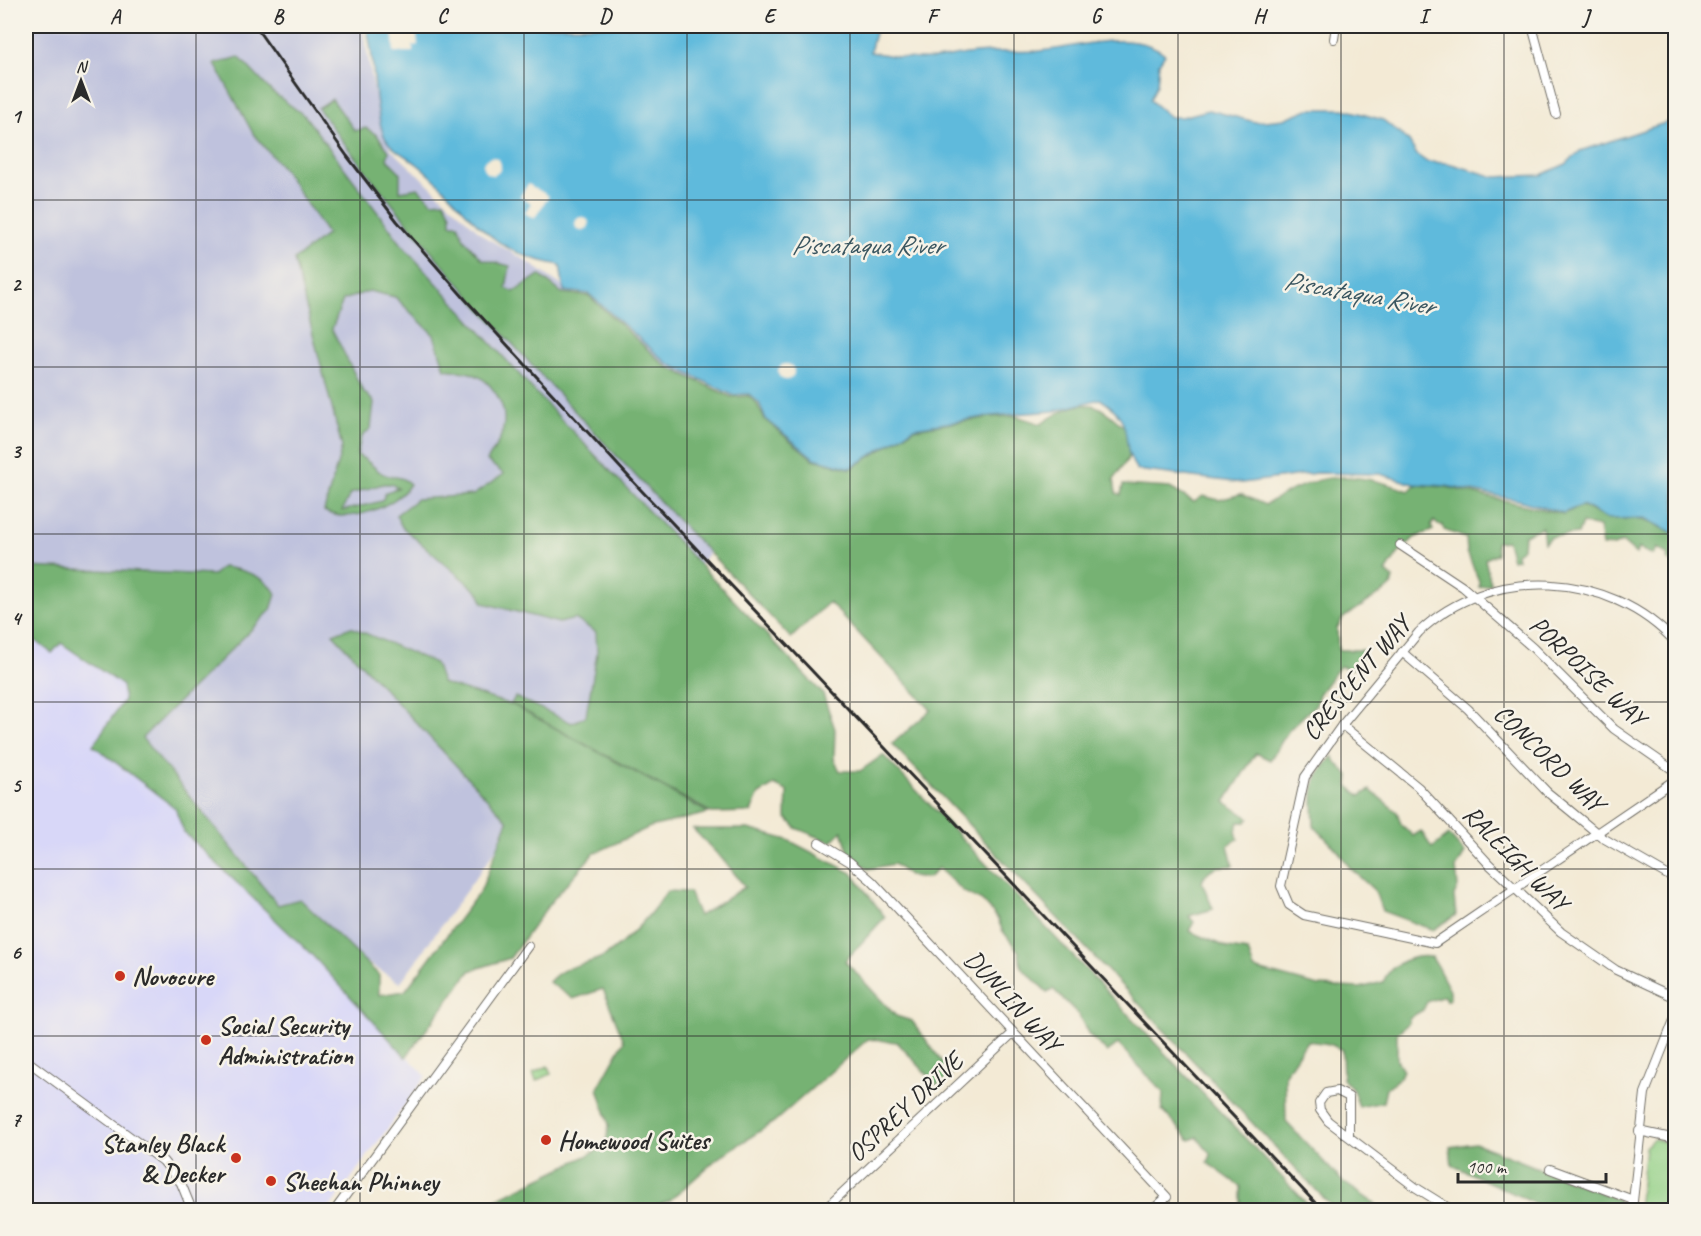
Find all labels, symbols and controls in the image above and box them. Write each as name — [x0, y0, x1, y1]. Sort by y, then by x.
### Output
text: A — [110, 4, 122, 29]
text: B — [273, 4, 285, 29]
text: C — [437, 4, 449, 29]
text: D — [599, 4, 613, 29]
text: E — [764, 4, 778, 29]
text: F — [927, 4, 941, 29]
text: G — [1091, 4, 1104, 29]
text: H — [1253, 4, 1268, 29]
text: I — [1419, 4, 1432, 29]
text: J — [1581, 4, 1593, 29]
north arrow — [51, 51, 111, 111]
text: N — [76, 57, 89, 77]
text: 1 — [12, 104, 23, 129]
water label: Piscataqua River — [791, 228, 947, 262]
water label: Piscataqua River — [1281, 263, 1441, 324]
text: 2 — [12, 272, 23, 297]
text: 3 — [12, 439, 23, 464]
text: 4 — [12, 606, 24, 631]
street label: CRESCENT WAY — [1294, 606, 1420, 747]
street label: PORPOISE WAY — [1523, 608, 1656, 736]
street label: CONCORD WAY — [1487, 697, 1615, 822]
text: 5 — [12, 773, 23, 798]
street label: RALEIGH WAY — [1456, 798, 1579, 921]
text: 6 — [11, 940, 22, 965]
street label: DUNLIN WAY — [957, 943, 1071, 1062]
place label: Novocure — [132, 960, 215, 993]
marker: Novocure — [113, 969, 127, 983]
place label: Social Security Administration — [218, 1009, 354, 1072]
marker: Social Security Administration — [199, 1033, 213, 1047]
street label: OSPREY DRIVE — [840, 1043, 972, 1169]
text: 7 — [12, 1107, 23, 1132]
place label: Homewood Suites — [558, 1124, 712, 1157]
place label: Stanley Black & Decker — [101, 1127, 227, 1190]
marker: Homewood Suites — [539, 1133, 553, 1147]
scale bar — [1458, 1146, 1606, 1184]
marker: Stanley Black & Decker — [229, 1151, 243, 1165]
text: 100 m — [1467, 1156, 1508, 1178]
place label: Sheehan Phinney — [283, 1165, 442, 1198]
marker: Sheehan Phinney — [264, 1174, 278, 1188]

